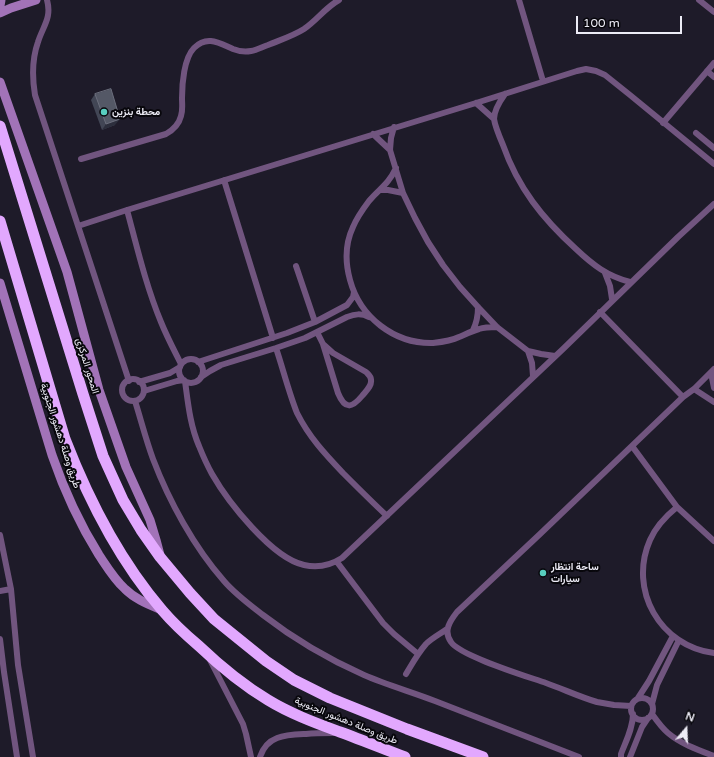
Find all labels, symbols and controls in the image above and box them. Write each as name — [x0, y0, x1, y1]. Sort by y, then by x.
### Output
scale bar — [578, 8, 684, 34]
text: 100 m — [583, 16, 620, 30]
place label: محطة بنزين — [112, 106, 160, 118]
marker: محطة بنزين — [99, 107, 109, 117]
street label: المحور المركزى — [73, 337, 101, 395]
street label: طريق وصلة دهشور الجنوبية — [37, 382, 83, 490]
place label: ساحة انتظار سيارات — [551, 561, 599, 584]
marker: ساحة انتظار سيارات — [538, 568, 548, 578]
street label: طريق وصلة دهشور الجنوبية — [293, 695, 399, 747]
north arrow — [666, 709, 706, 749]
text: N — [684, 710, 696, 725]

